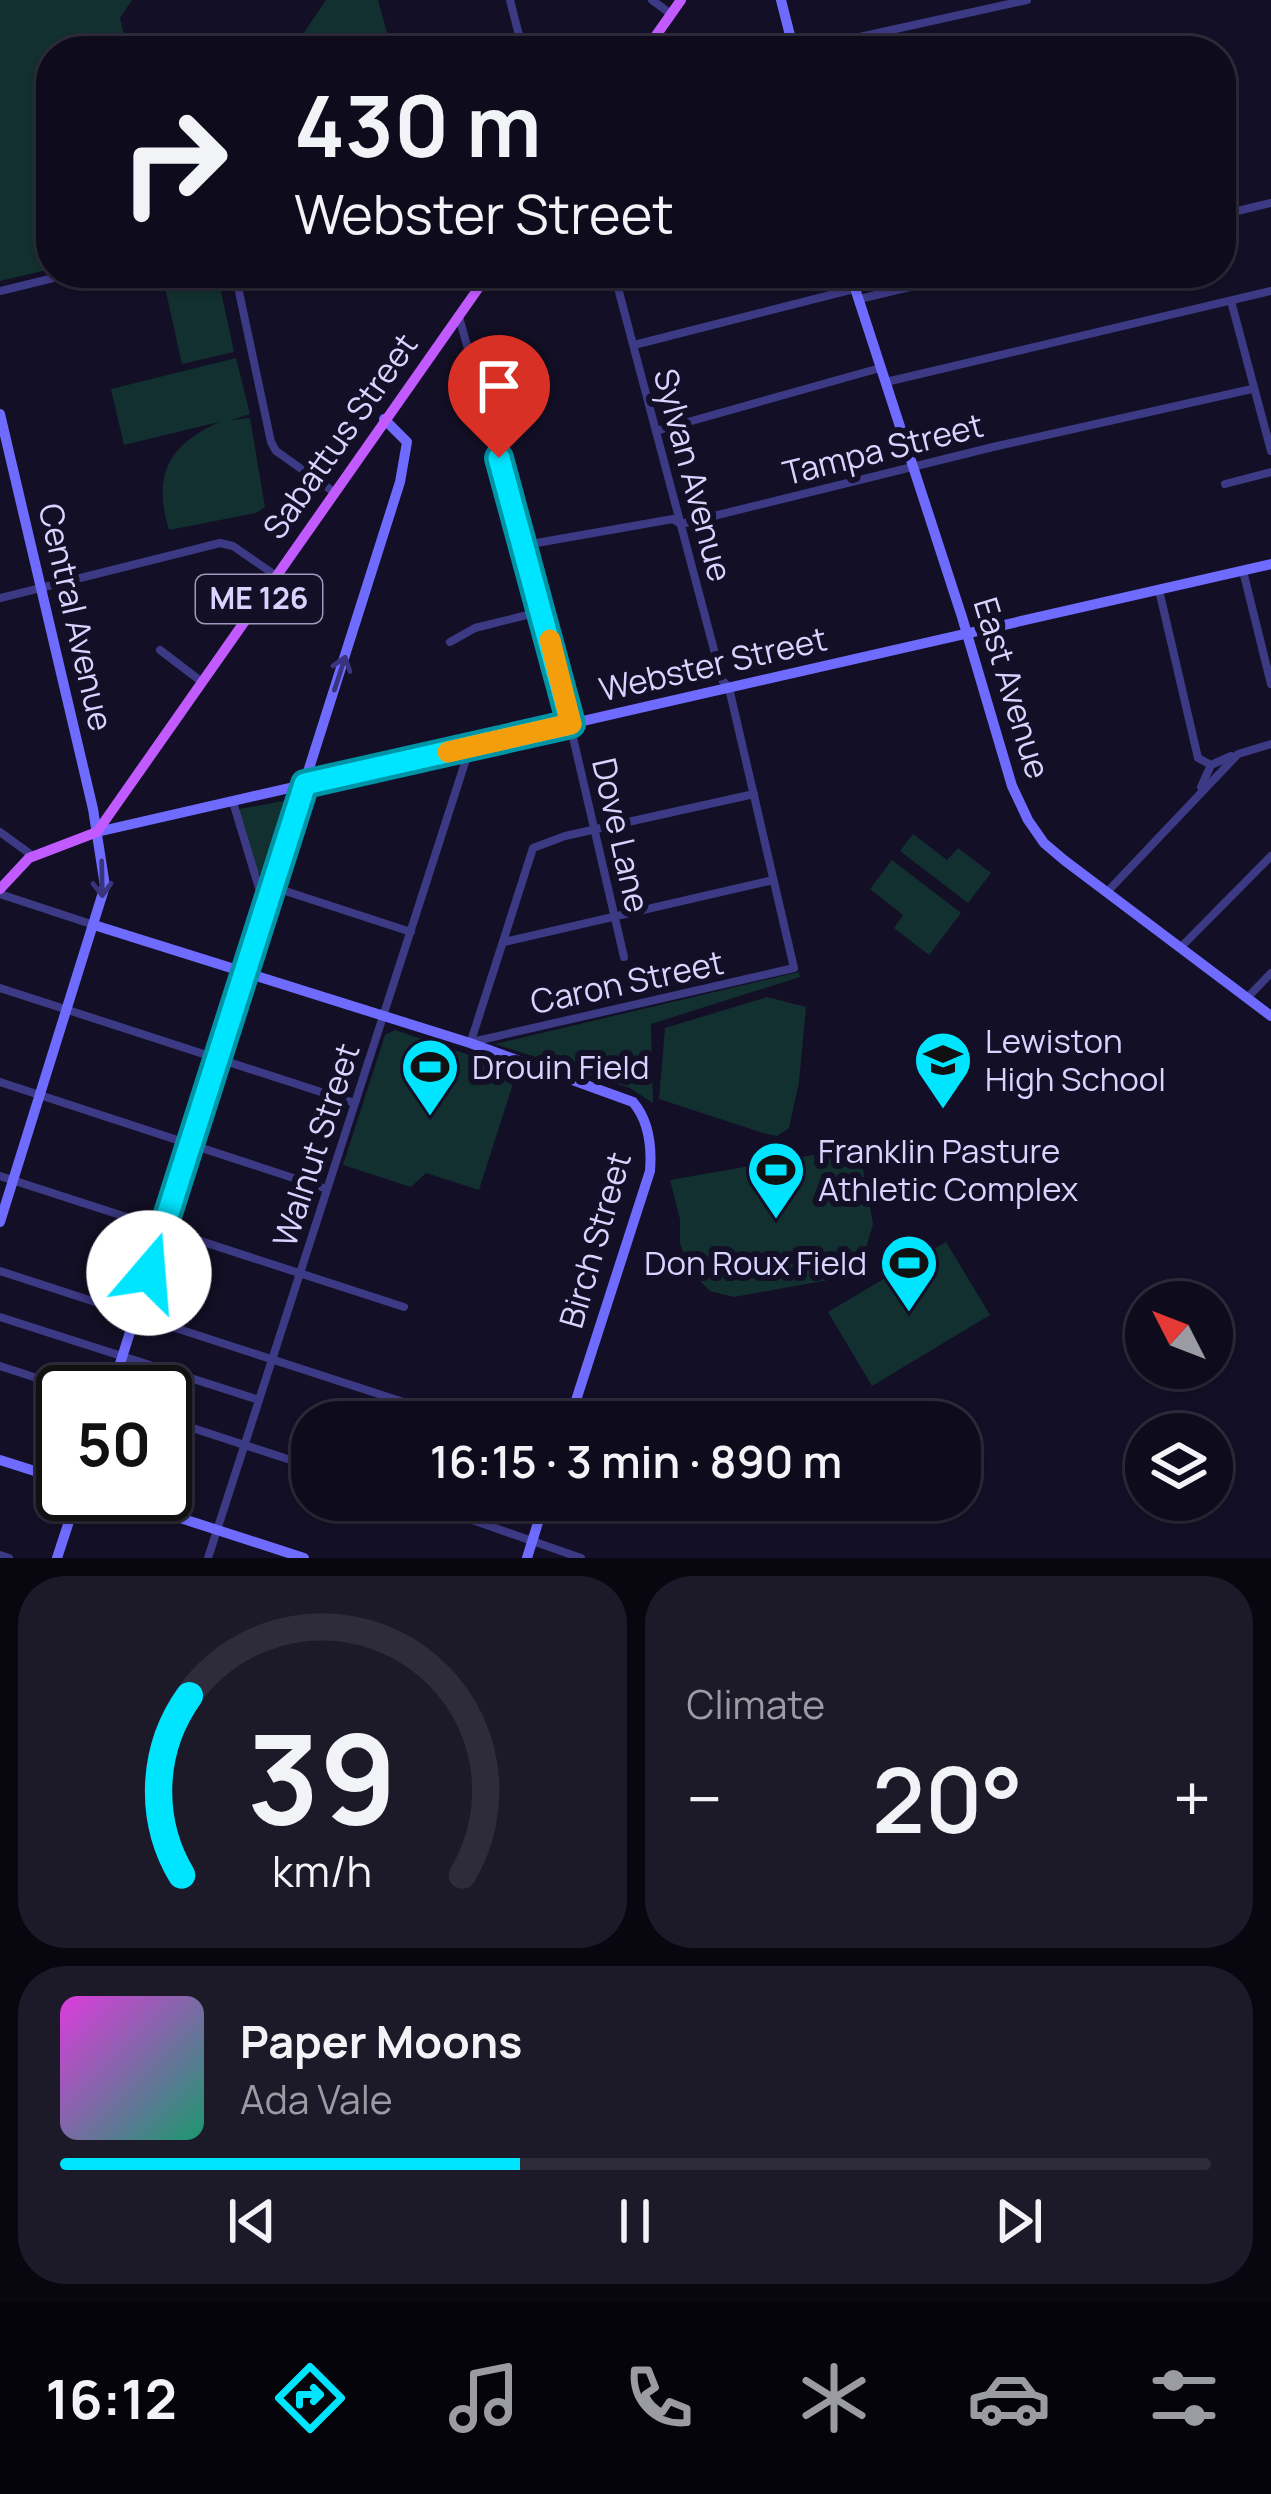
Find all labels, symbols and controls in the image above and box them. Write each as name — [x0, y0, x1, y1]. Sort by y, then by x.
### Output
text: 430 m — [294, 67, 542, 182]
icon: right — [96, 84, 252, 240]
text: Webster Street — [294, 176, 674, 250]
street label: Sabattus Street — [252, 324, 427, 548]
pin — [448, 335, 550, 458]
icon: arrive — [466, 353, 532, 419]
street label: Sylvan Avenue — [643, 364, 743, 586]
street label: Tampa Street — [778, 402, 988, 495]
street label: Central Avenue — [28, 499, 125, 735]
road number: ME 126 — [196, 575, 322, 623]
street label: East Avenue — [964, 592, 1061, 784]
street label: Webster Street — [595, 615, 831, 712]
one-way arrow — [331, 654, 353, 692]
street label: Dove Lane — [582, 753, 661, 916]
one-way arrow — [91, 858, 113, 897]
street label: Caron Street — [526, 939, 728, 1024]
place label: Lewiston High School — [985, 1018, 1166, 1101]
school or university icon: Lewiston High School — [912, 1029, 974, 1111]
sports icon: Drouin Field — [399, 1036, 461, 1118]
street label: Walnut Street — [261, 1037, 370, 1252]
place label: Drouin Field — [472, 1044, 650, 1089]
place label: Franklin Pasture Athletic Complex — [818, 1128, 1079, 1211]
sports icon: Franklin Pasture Athletic Complex — [745, 1139, 807, 1221]
street label: Birch Street — [548, 1147, 641, 1333]
position arrow — [86, 1210, 212, 1336]
sports icon: Don Roux Field — [878, 1232, 940, 1314]
place label: Don Roux Field — [644, 1240, 867, 1285]
north arrow — [1125, 1281, 1233, 1389]
map controls — [1125, 1281, 1233, 1521]
speed limit sign: 50 — [36, 1365, 192, 1521]
button: layers — [1125, 1413, 1233, 1521]
text: 16:15 · 3 min · 890 m — [430, 1430, 842, 1492]
text: Climate — [687, 1677, 825, 1731]
text: 39 — [247, 1691, 397, 1861]
text: 20° — [872, 1737, 1023, 1860]
text: − — [687, 1753, 722, 1843]
text: + — [1173, 1753, 1211, 1843]
text: km/h — [272, 1841, 372, 1900]
text: Paper Moons — [240, 2010, 522, 2072]
text: Ada Vale — [240, 2072, 393, 2126]
icon: previous — [219, 2188, 285, 2254]
icon: pause — [602, 2188, 668, 2254]
icon: next — [986, 2188, 1052, 2254]
icon: directions — [268, 2356, 352, 2440]
icon: music — [442, 2356, 526, 2440]
icon: phone — [617, 2356, 701, 2440]
icon: climate — [792, 2356, 876, 2440]
icon: car — [967, 2356, 1051, 2440]
icon: filters — [1142, 2356, 1226, 2440]
text: 16:12 — [45, 2361, 177, 2435]

